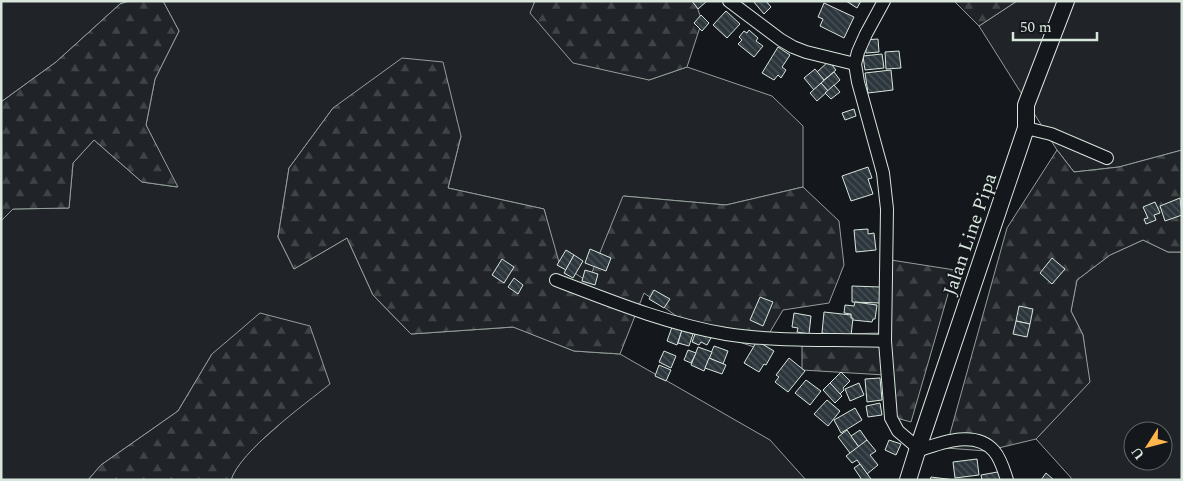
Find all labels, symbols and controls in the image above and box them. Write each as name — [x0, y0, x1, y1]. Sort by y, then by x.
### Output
scale bar — [1013, 10, 1097, 42]
text: 50 m — [1020, 16, 1052, 39]
street label: Jalan Line Pipa — [936, 169, 1005, 300]
north arrow — [1123, 421, 1173, 471]
text: U — [1126, 442, 1150, 464]

